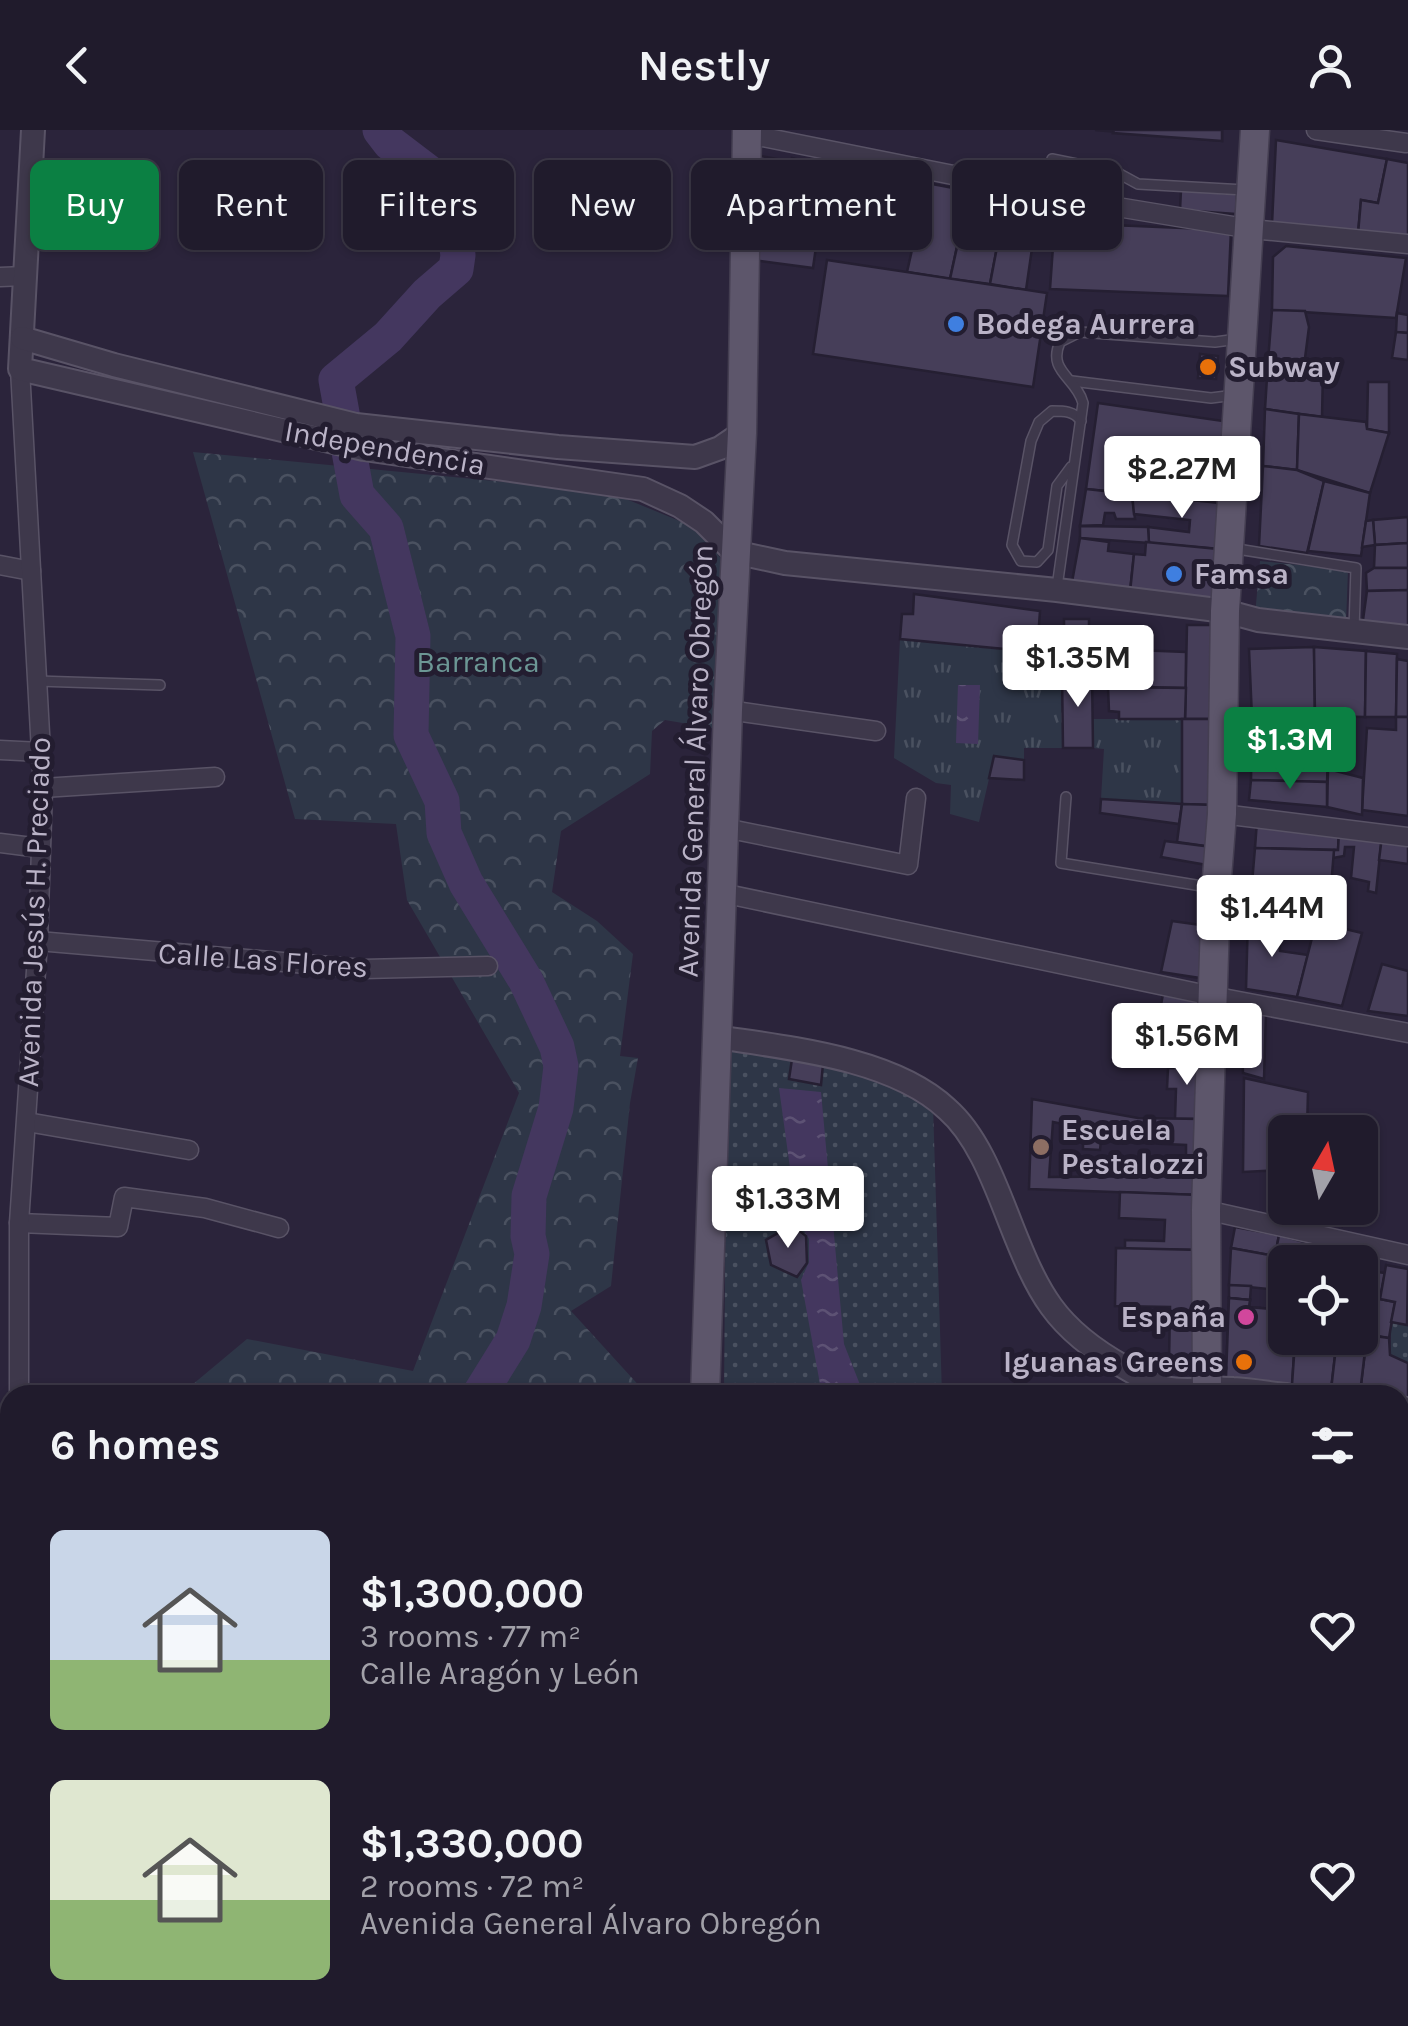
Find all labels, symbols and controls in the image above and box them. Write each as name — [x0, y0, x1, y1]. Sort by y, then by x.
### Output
icon: back — [50, 38, 105, 93]
icon: person — [1303, 38, 1358, 93]
text: Nestly — [638, 39, 770, 91]
chip: Buy — [30, 160, 159, 250]
chip: Rent — [179, 160, 323, 250]
chip: Filters — [343, 160, 514, 250]
chip: New — [534, 160, 671, 250]
chip: Apartment — [691, 160, 932, 250]
chip: House — [952, 160, 1122, 250]
place label: Bodega Aurrera — [976, 306, 1196, 342]
marker: Bodega Aurrera — [945, 313, 967, 335]
place label: Subway — [1228, 349, 1340, 385]
marker: Subway — [1197, 356, 1219, 378]
street label: Independencia — [282, 413, 488, 483]
pin: $2.27M — [1101, 436, 1263, 521]
text: $2.27M — [1126, 450, 1238, 487]
street label: Avenida General Álvaro Obregón — [669, 544, 721, 978]
place label: Famsa — [1194, 556, 1289, 592]
marker: Famsa — [1163, 563, 1185, 585]
pin: $1.35M — [997, 625, 1159, 710]
text: $1.35M — [1025, 639, 1131, 676]
park label: Barranca — [416, 644, 540, 680]
pin: $1.3M — [1220, 707, 1360, 792]
text: $1.3M — [1246, 721, 1334, 758]
street label: Avenida Jesús H. Preciado — [10, 736, 58, 1088]
pin: $1.44M — [1191, 875, 1353, 960]
text: $1.44M — [1219, 889, 1325, 926]
street label: Calle Las Flores — [157, 935, 369, 985]
pin: $1.56M — [1106, 1003, 1268, 1088]
text: $1.56M — [1134, 1017, 1240, 1054]
place label: Escuela Pestalozzi — [1061, 1112, 1205, 1182]
north arrow — [1268, 1115, 1378, 1225]
map controls — [1268, 1115, 1378, 1355]
marker: Escuela Pestalozzi — [1030, 1136, 1052, 1158]
pin: $1.33M — [707, 1166, 869, 1251]
text: $1.33M — [734, 1180, 842, 1217]
button: locate — [1268, 1245, 1378, 1355]
place label: España — [1120, 1299, 1226, 1335]
marker: España — [1235, 1306, 1257, 1328]
place label: Iguanas Greens — [1003, 1344, 1224, 1380]
marker: Iguanas Greens — [1233, 1351, 1255, 1373]
icon: filters — [1305, 1418, 1360, 1473]
text: 6 homes — [50, 1420, 220, 1470]
text: $1,300,000 — [360, 1568, 584, 1618]
icon: home — [130, 1570, 250, 1690]
icon: heart — [1305, 1603, 1360, 1658]
text: 3 rooms · 77 m² — [360, 1618, 581, 1655]
text: Calle Aragón y León — [360, 1655, 640, 1692]
text: $1,330,000 — [360, 1818, 584, 1868]
icon: home — [130, 1820, 250, 1940]
icon: heart — [1305, 1853, 1360, 1908]
text: 2 rooms · 72 m² — [360, 1868, 584, 1905]
text: Avenida General Álvaro Obregón — [360, 1905, 822, 1942]

